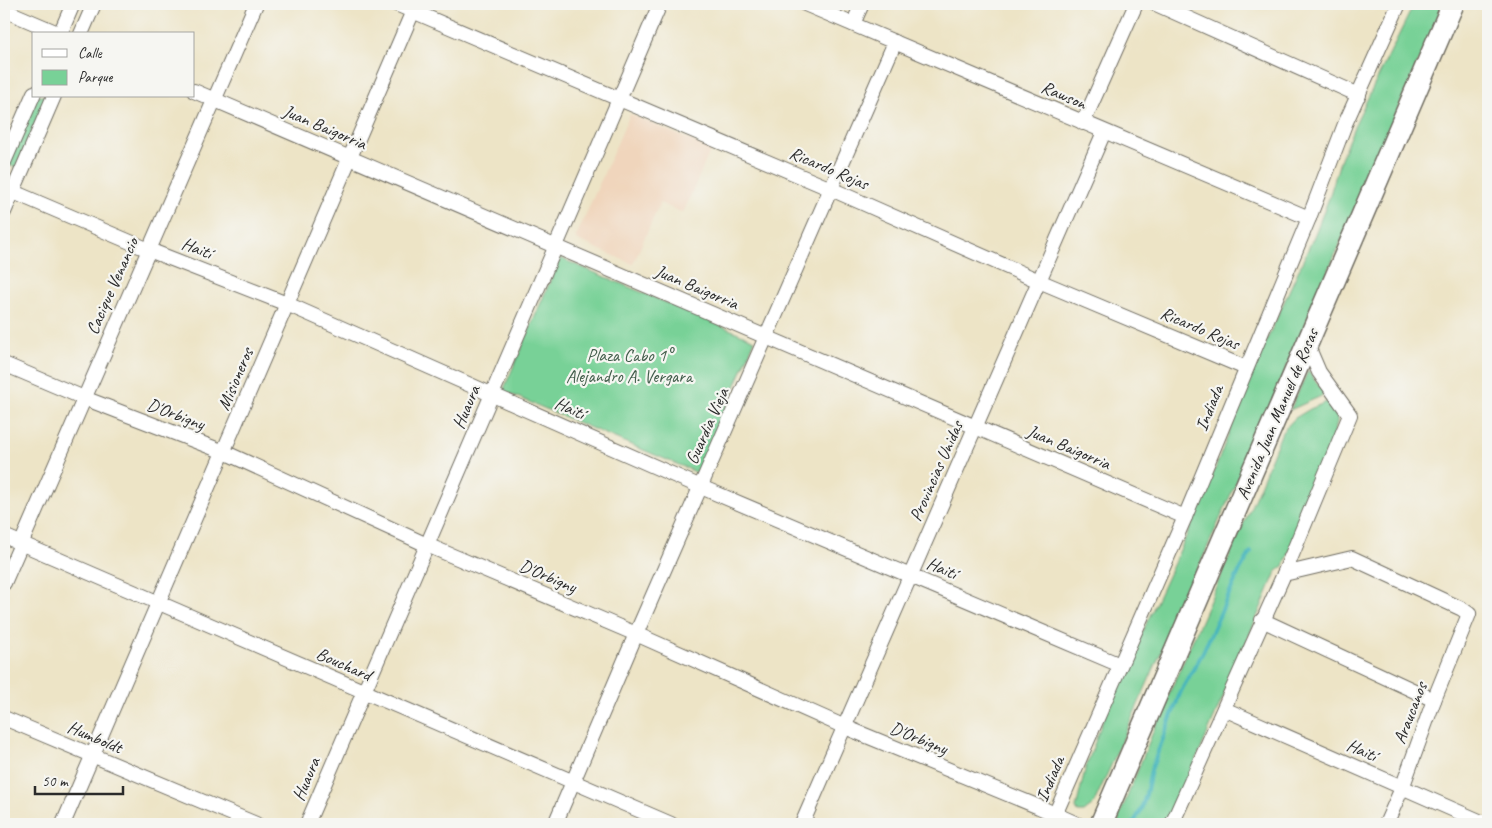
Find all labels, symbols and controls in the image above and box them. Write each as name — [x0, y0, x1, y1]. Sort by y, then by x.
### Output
legend — [32, 32, 195, 98]
text: Calle — [78, 44, 103, 63]
text: Parque — [78, 68, 114, 87]
street label: Rawson — [1038, 76, 1091, 115]
street label: Juan Baigorria — [279, 99, 371, 155]
street label: Ricardo Rojas — [786, 142, 874, 195]
street label: Haití — [179, 232, 219, 265]
street label: Cacique Venancio — [81, 233, 144, 338]
street label: Juan Baigorria — [651, 259, 743, 315]
street label: Ricardo Rojas — [1157, 302, 1245, 355]
street label: Avenida Juan Manuel de Rosas — [1231, 324, 1324, 503]
street label: Misioneros — [212, 343, 259, 413]
park label: Plaza Cabo 1° Alejandro A. Vergara — [566, 344, 694, 387]
street label: Indiada — [1190, 380, 1229, 434]
street label: Huaura — [447, 381, 485, 432]
street label: Guardia Vieja — [680, 383, 734, 468]
street label: Haití — [552, 392, 592, 426]
street label: D'Orbigny — [144, 393, 210, 436]
street label: Provincias Unidas — [904, 416, 969, 525]
street label: Juan Baigorria — [1023, 419, 1115, 475]
street label: Haití — [924, 552, 964, 586]
street label: D'Orbigny — [516, 554, 582, 599]
street label: Bouchard — [313, 642, 378, 687]
street label: Araucanos — [1388, 677, 1432, 747]
street label: Humboldt — [64, 716, 127, 759]
street label: D'Orbigny — [887, 717, 953, 760]
street label: Haití — [1344, 734, 1384, 768]
street label: Indiada — [1031, 751, 1070, 805]
street label: Huaura — [287, 753, 325, 804]
scale bar — [35, 763, 122, 795]
text: 50 m — [42, 772, 69, 791]

